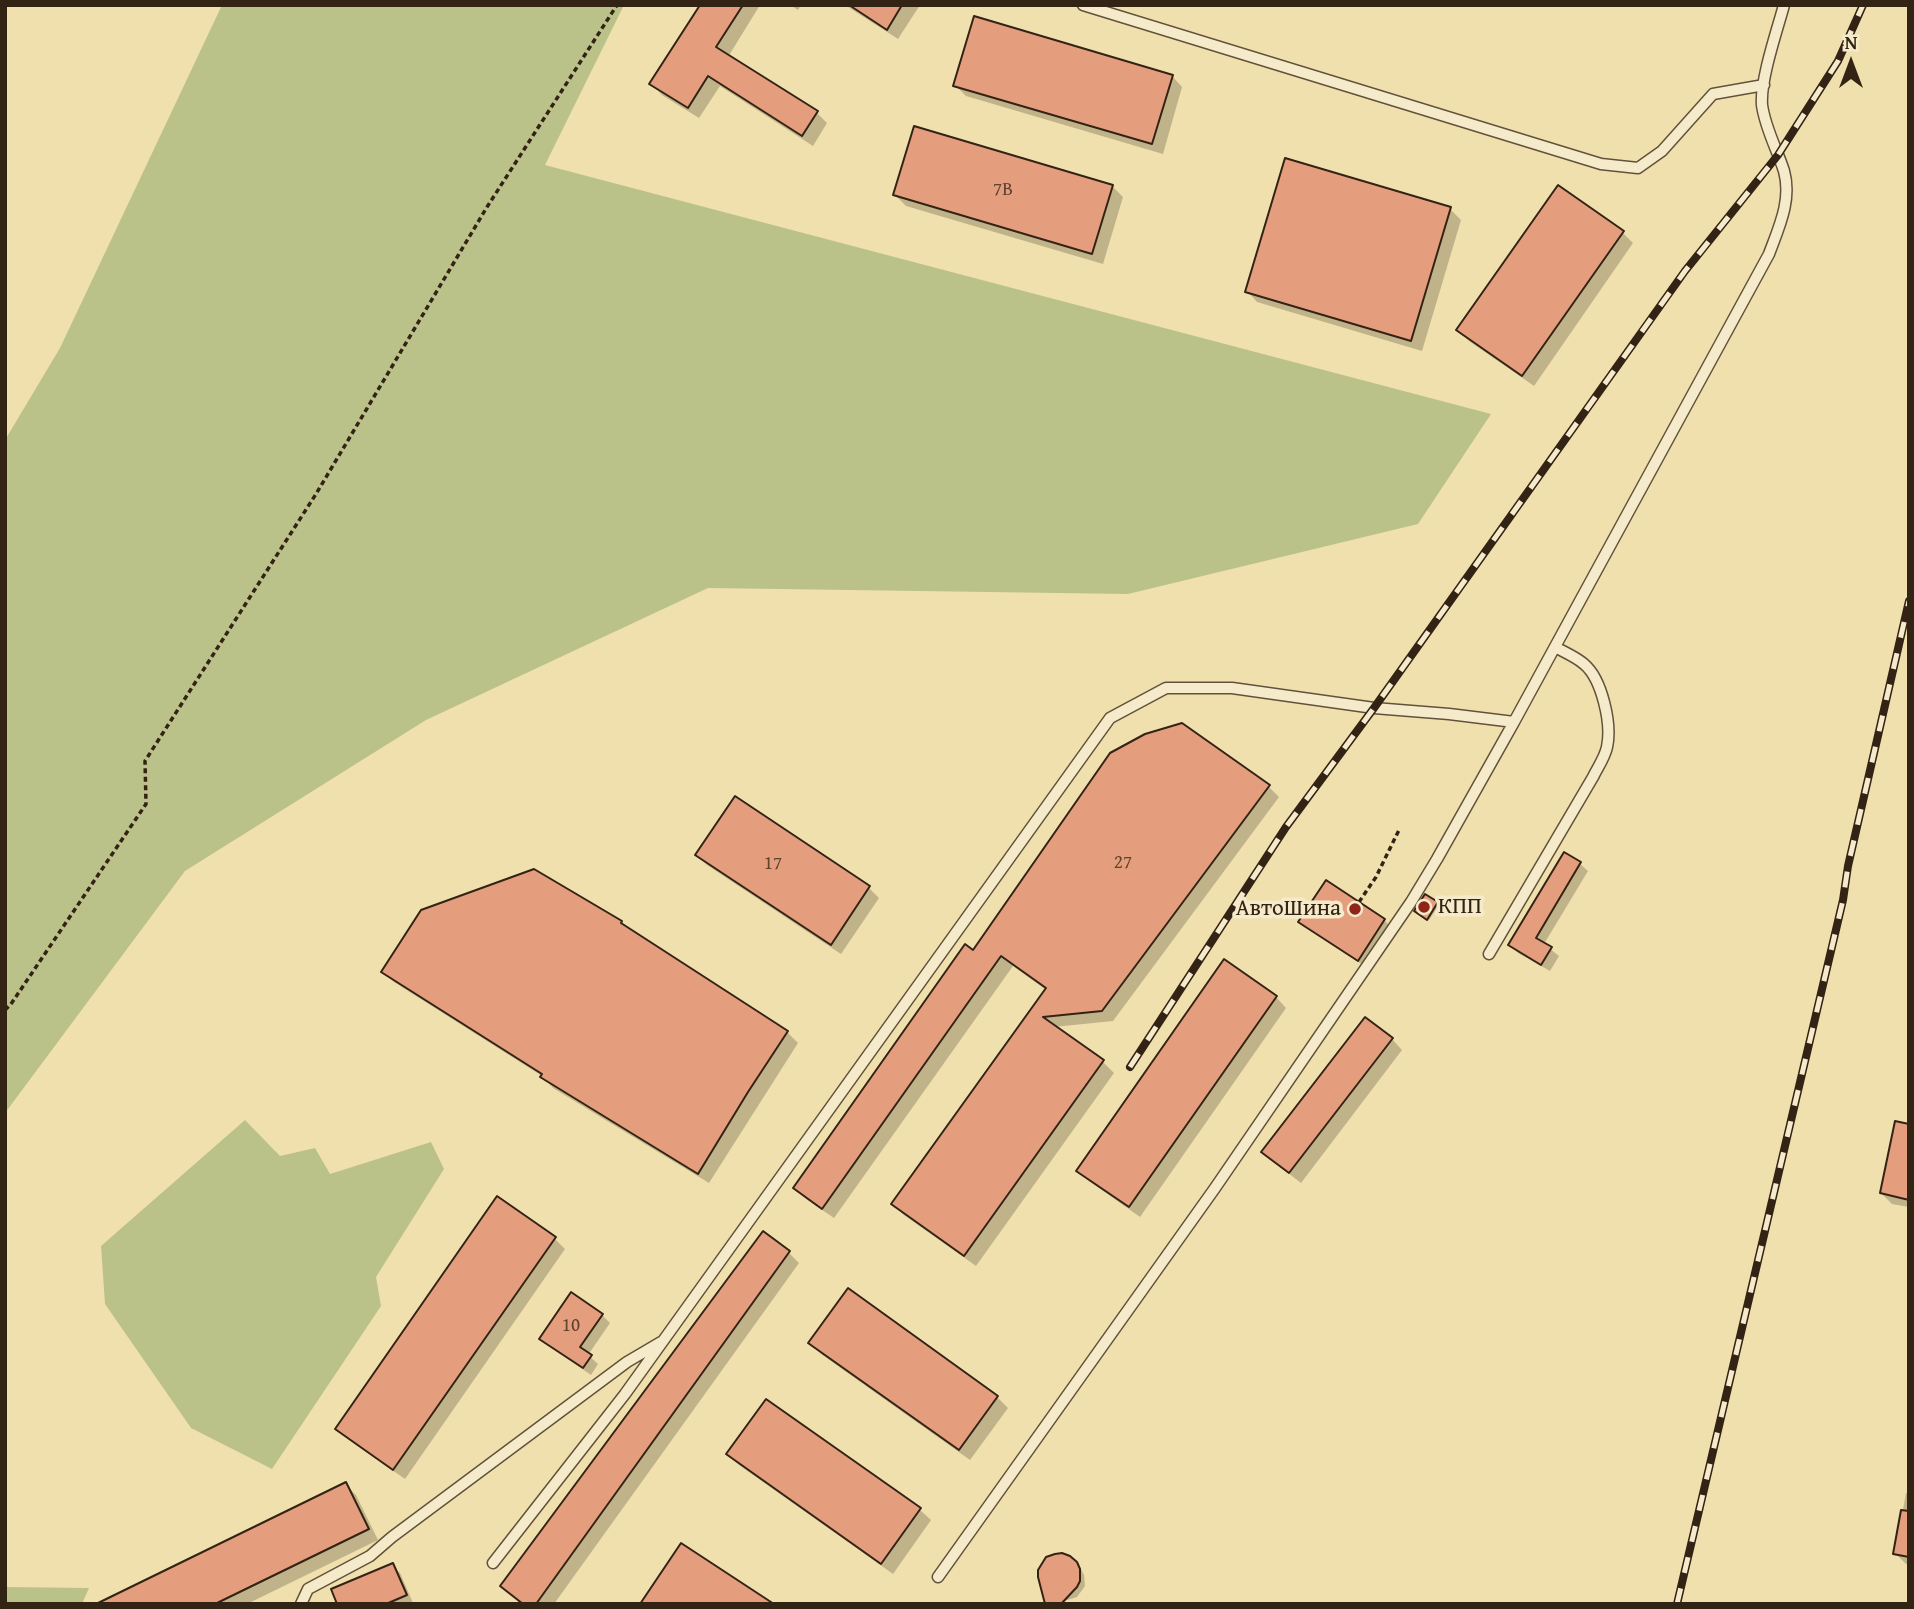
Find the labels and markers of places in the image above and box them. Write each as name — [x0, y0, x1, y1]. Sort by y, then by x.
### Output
place label: КПП — [1438, 893, 1482, 921]
place label: АвтоШина — [1236, 895, 1341, 923]
marker: КПП — [1416, 899, 1432, 915]
marker: АвтоШина — [1347, 901, 1363, 917]

